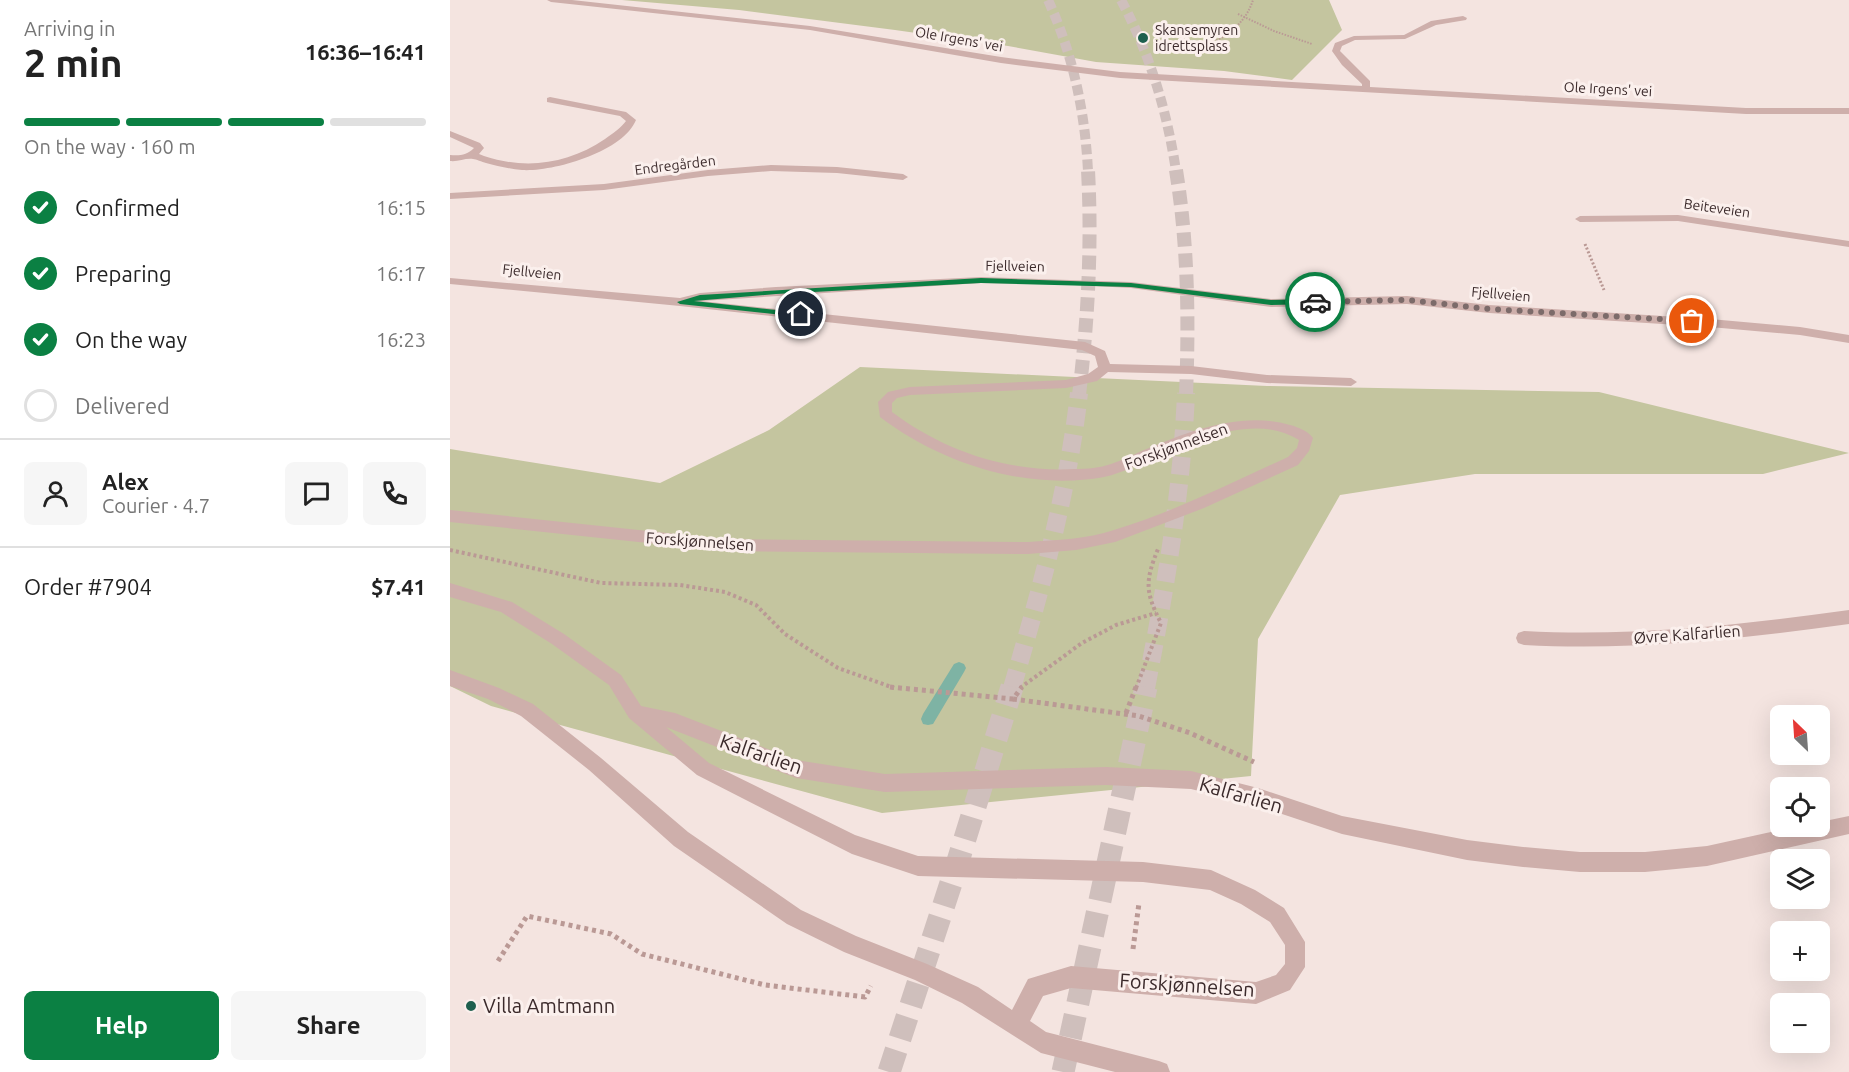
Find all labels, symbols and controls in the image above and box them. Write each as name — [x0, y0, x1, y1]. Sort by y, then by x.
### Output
text: Arriving in — [24, 17, 115, 40]
place label: Skansemyren idrettsplass — [1155, 22, 1238, 54]
street label: Ole Irgens' vei — [914, 23, 1004, 55]
marker: Skansemyren idrettsplass — [1136, 31, 1150, 45]
text: 16:36–16:41 — [305, 39, 426, 64]
text: 2 min — [24, 41, 123, 84]
street label: Ole Irgens' vei — [1563, 79, 1653, 99]
text: On the way · 160 m — [24, 135, 196, 158]
street label: Endregården — [634, 152, 716, 178]
icon: check — [24, 191, 57, 224]
text: Confirmed — [75, 195, 180, 220]
street label: Beiteveien — [1683, 195, 1751, 221]
text: 16:15 — [376, 196, 426, 219]
icon: check — [24, 257, 57, 290]
street label: Fjellveien — [985, 257, 1045, 275]
text: Preparing — [75, 261, 172, 286]
street label: Fjellveien — [502, 261, 562, 283]
text: 16:17 — [376, 262, 426, 285]
courier — [1285, 272, 1345, 332]
street label: Fjellveien — [1471, 283, 1531, 305]
icon: car — [1299, 286, 1332, 319]
pin — [775, 288, 826, 339]
pin — [1666, 295, 1717, 346]
icon: home — [784, 297, 817, 330]
icon: bag — [1675, 304, 1708, 337]
icon: check — [24, 323, 57, 356]
text: On the way — [75, 327, 187, 352]
text: 16:23 — [376, 328, 426, 351]
text: Delivered — [75, 393, 170, 418]
street label: Forskjønnelsen — [1122, 419, 1230, 473]
button: person — [24, 462, 87, 525]
button: chat — [285, 462, 348, 525]
button: phone — [363, 462, 426, 525]
text: Alex — [102, 469, 149, 494]
text: Courier · 4.7 — [102, 494, 210, 517]
street label: Forskjønnelsen — [645, 528, 755, 554]
text: Order #7904 — [24, 574, 152, 599]
text: $7.41 — [371, 574, 426, 599]
street label: Øvre Kalfarlien — [1633, 621, 1741, 647]
north arrow — [1770, 705, 1830, 765]
map controls — [1770, 705, 1830, 1053]
street label: Kalfarlien — [717, 729, 805, 778]
street label: Kalfarlien — [1197, 772, 1285, 817]
button: locate — [1770, 777, 1830, 837]
button: layers — [1770, 849, 1830, 909]
button: + — [1770, 921, 1830, 981]
street label: Forskjønnelsen — [1119, 968, 1255, 1001]
button: Help — [24, 991, 219, 1060]
button: Share — [231, 991, 426, 1060]
button: − — [1770, 993, 1830, 1053]
place label: Villa Amtmann — [483, 994, 615, 1017]
marker: Villa Amtmann — [464, 999, 478, 1013]

